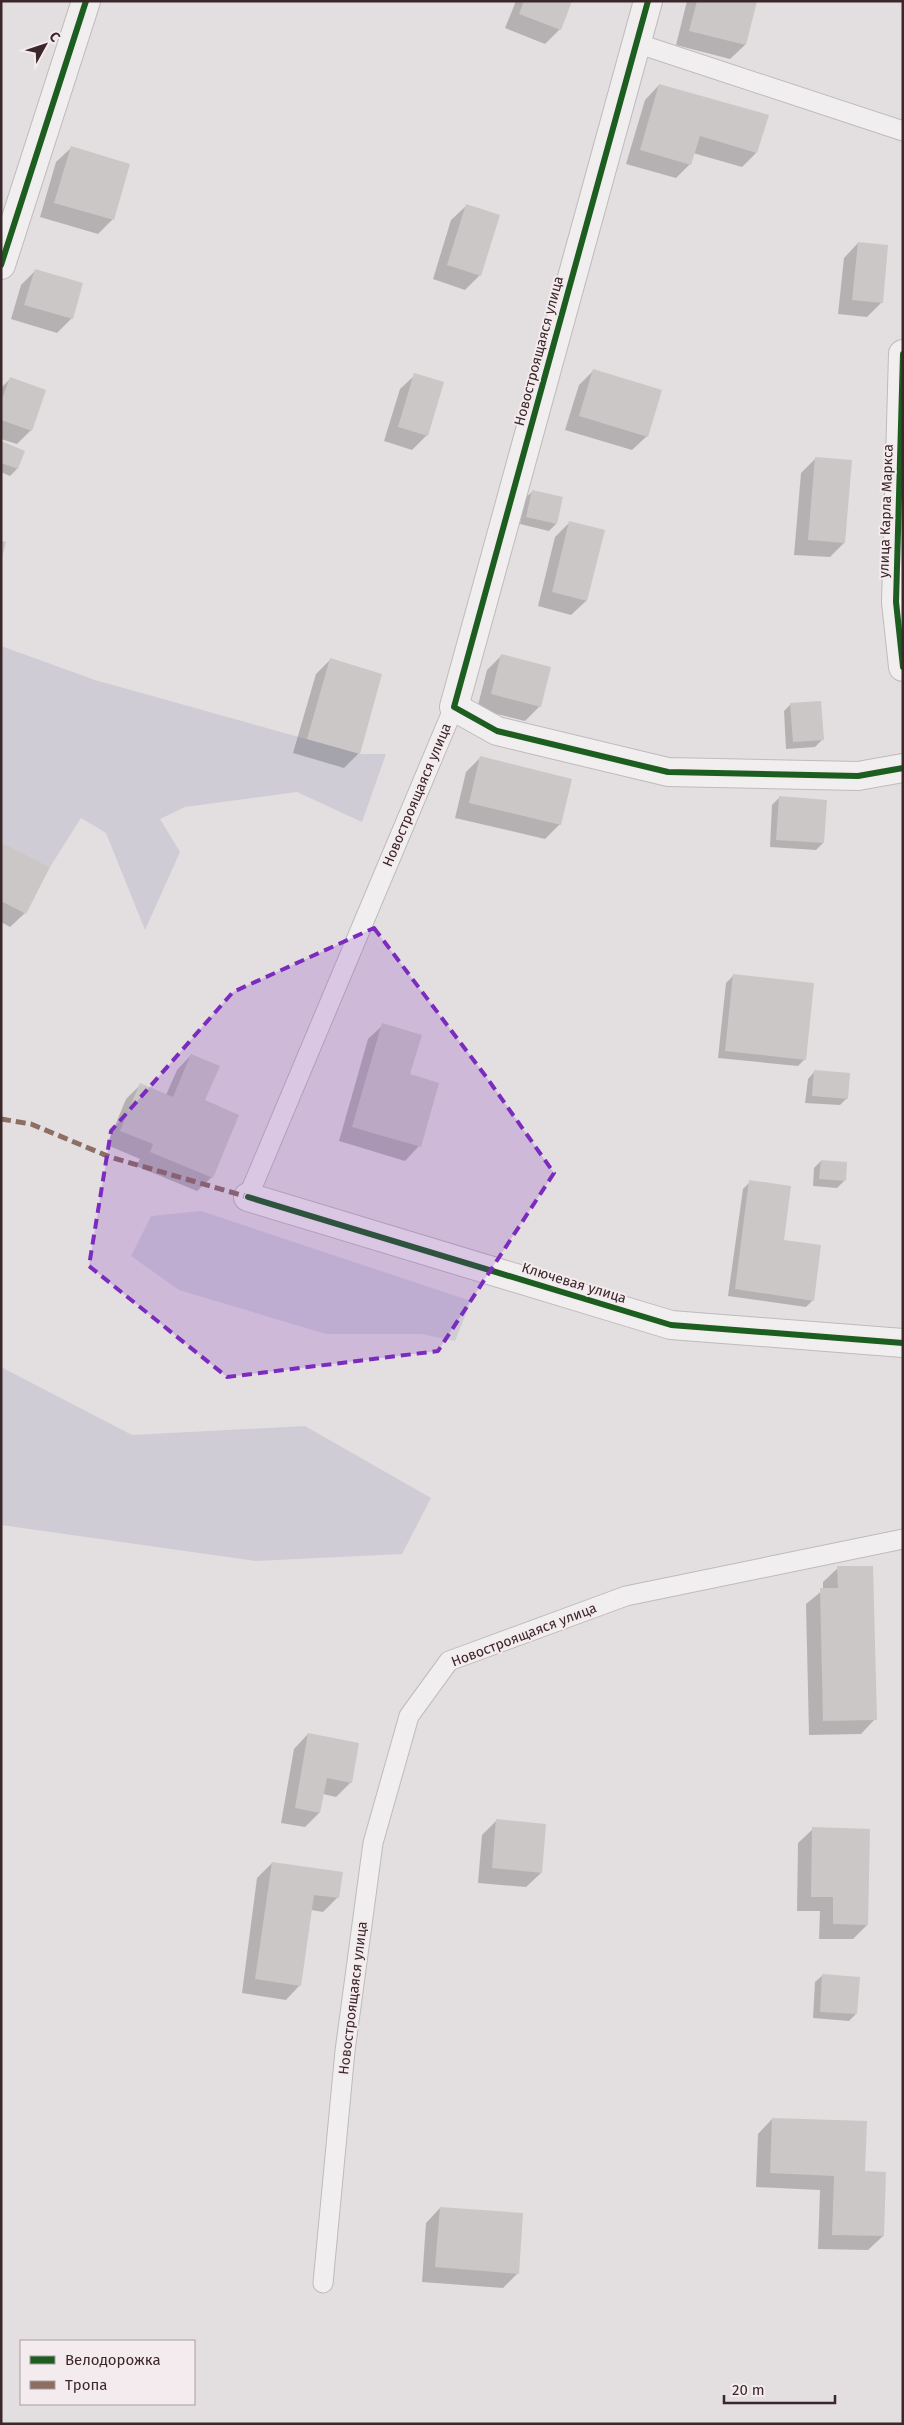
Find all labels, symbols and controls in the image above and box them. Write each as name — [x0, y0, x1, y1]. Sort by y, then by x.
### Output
north arrow — [20, 20, 70, 70]
text: С — [45, 28, 64, 46]
street label: Новостроящаяся улица — [511, 274, 567, 428]
street label: улица Карла Маркса — [875, 444, 897, 578]
street label: Новостроящаяся улица — [379, 721, 455, 869]
street label: Ключевая улица — [520, 1259, 628, 1307]
street label: Новостроящаяся улица — [449, 1599, 599, 1671]
street label: Новостроящаяся улица — [335, 1920, 371, 2076]
legend — [20, 2340, 195, 2405]
text: Велодорожка — [65, 2351, 161, 2369]
scale bar — [724, 2372, 835, 2404]
text: Тропа — [65, 2376, 107, 2394]
text: 20 m — [732, 2381, 765, 2399]

